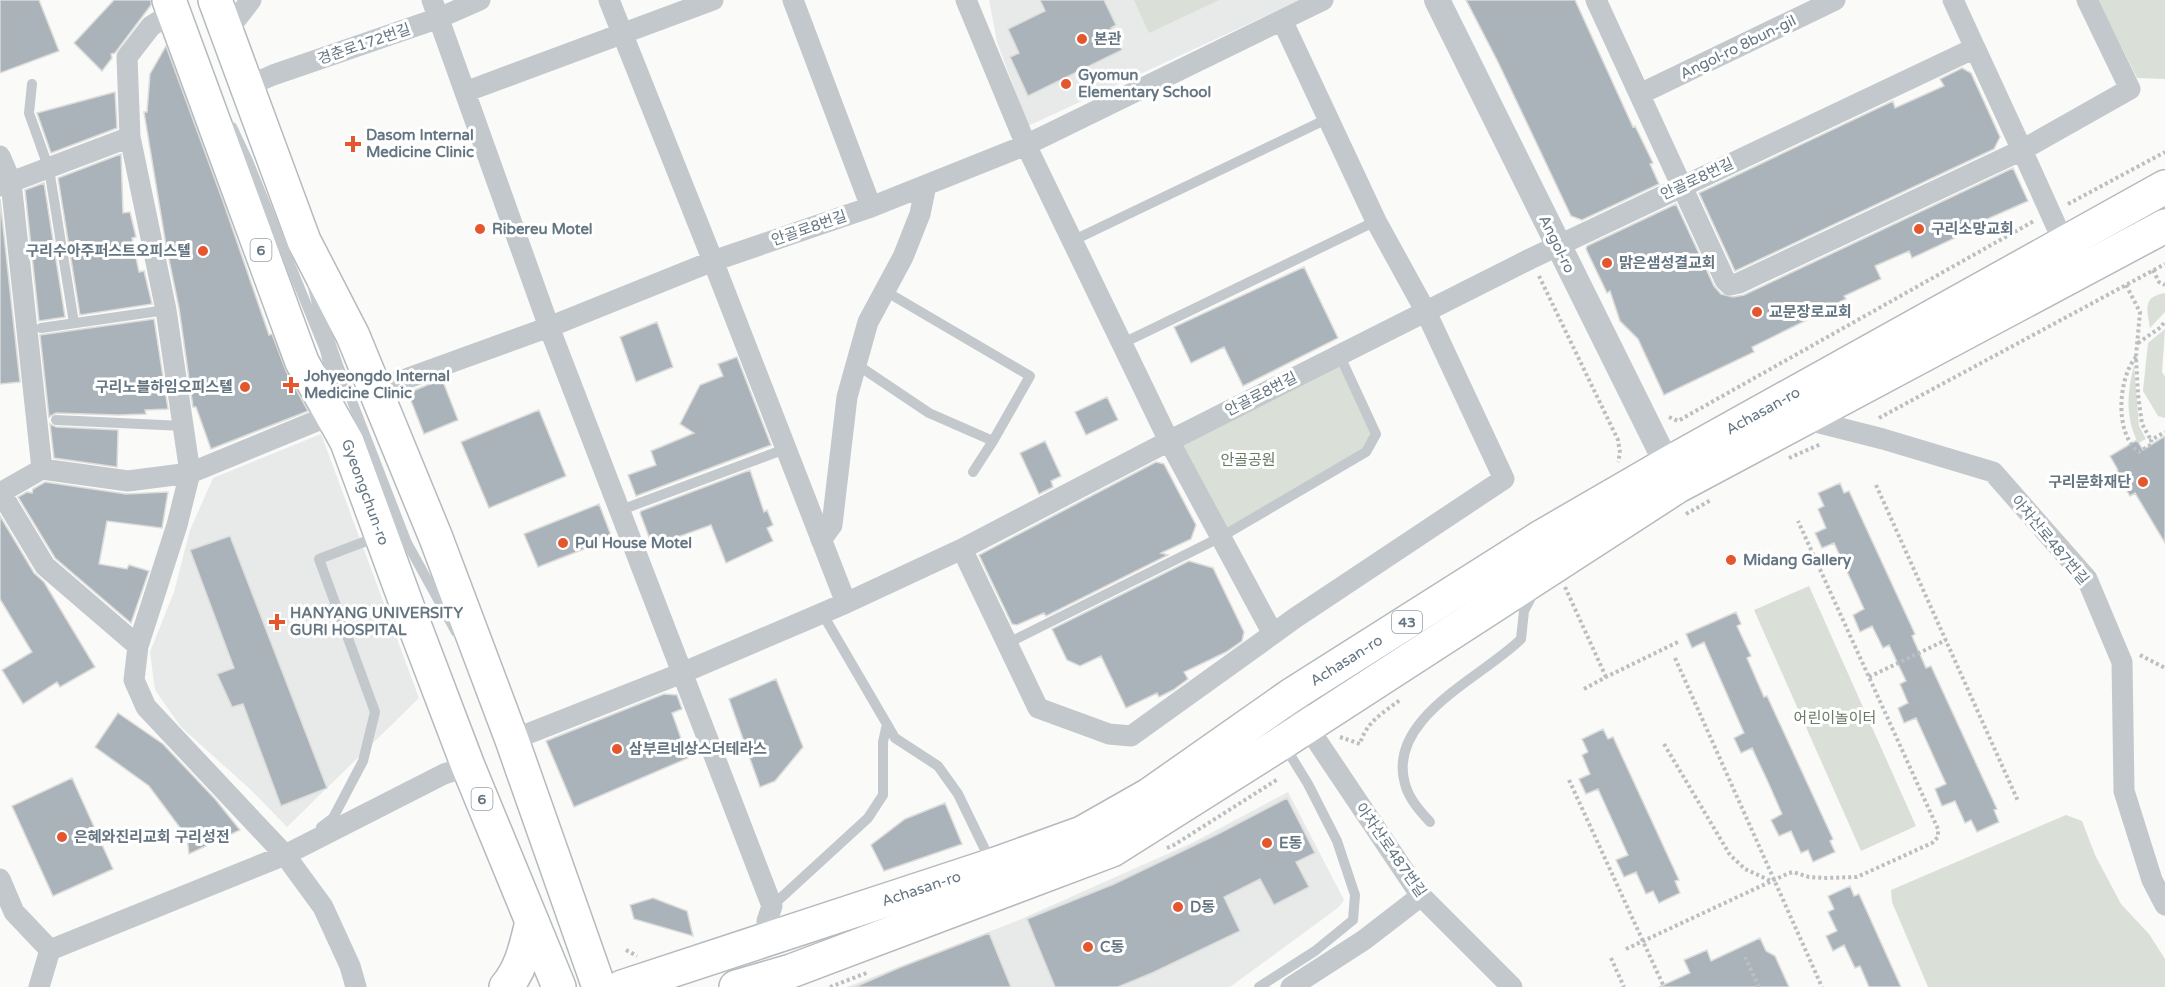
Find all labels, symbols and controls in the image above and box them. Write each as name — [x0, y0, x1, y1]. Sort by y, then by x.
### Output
street label: Angol-ro 8bun-gil — [1677, 11, 1799, 83]
street label: 경춘로172번길 — [315, 20, 413, 68]
place label: 본관 — [1094, 30, 1122, 48]
marker: 본관 — [1075, 32, 1089, 46]
place label: Gyomun Elementary School — [1078, 66, 1211, 102]
marker: Gyomun Elementary School — [1059, 77, 1073, 91]
place label: Dasom Internal Medicine Clinic — [366, 126, 474, 161]
marker: Dasom Internal Medicine Clinic — [344, 135, 362, 153]
street label: 안골로8번길 — [1658, 154, 1736, 204]
street label: 안골로8번길 — [769, 207, 849, 249]
street label: Angol-ro — [1535, 212, 1579, 276]
place label: Ribereu Motel — [492, 220, 593, 238]
place label: 구리소망교회 — [1931, 220, 2014, 238]
marker: Ribereu Motel — [473, 222, 487, 236]
marker: 구리소망교회 — [1912, 222, 1926, 236]
road number: 6 — [250, 239, 272, 261]
place label: 구리수아주퍼스트오피스텔 — [25, 242, 191, 260]
marker: 구리수아주퍼스트오피스텔 — [196, 244, 210, 258]
place label: 맑은샘성결교회 — [1619, 254, 1716, 272]
marker: 맑은샘성결교회 — [1600, 256, 1614, 270]
place label: 교문장로교회 — [1769, 303, 1852, 321]
marker: 교문장로교회 — [1750, 305, 1764, 319]
place label: Johyeongdo Internal Medicine Clinic — [303, 367, 450, 402]
street label: 안골로8번길 — [1222, 368, 1300, 420]
marker: Johyeongdo Internal Medicine Clinic — [282, 376, 300, 394]
place label: 구리노블하임오피스텔 — [95, 378, 233, 396]
marker: 구리노블하임오피스텔 — [238, 380, 252, 394]
street label: Achasan-ro — [1723, 383, 1803, 438]
street label: Gyeongchun-ro — [338, 437, 393, 548]
park label: 안골공원 — [1220, 451, 1276, 469]
place label: 구리문화재단 — [2048, 473, 2131, 491]
marker: 구리문화재단 — [2136, 475, 2150, 489]
street label: 아차산로487번길 — [2007, 492, 2093, 588]
place label: Pul House Motel — [575, 534, 692, 552]
marker: Pul House Motel — [556, 536, 570, 550]
place label: Midang Gallery — [1743, 551, 1851, 570]
marker: Midang Gallery — [1724, 553, 1738, 567]
place label: HANYANG UNIVERSITY GURI HOSPITAL — [290, 604, 463, 639]
road number: 43 — [1392, 611, 1422, 633]
marker: HANYANG UNIVERSITY GURI HOSPITAL — [268, 613, 286, 631]
street label: Achasan-ro — [1307, 631, 1386, 690]
park label: 어린이놀이터 — [1794, 709, 1876, 727]
place label: 삼부르네상스더테라스 — [629, 740, 767, 758]
marker: 삼부르네상스더테라스 — [610, 742, 624, 756]
road number: 6 — [472, 788, 492, 810]
street label: 아차산로487번길 — [1352, 799, 1430, 901]
place label: 은혜와진리교회 구리성전 — [74, 828, 230, 846]
marker: 은혜와진리교회 구리성전 — [55, 830, 69, 844]
place label: E동 — [1279, 834, 1303, 852]
marker: E동 — [1260, 836, 1274, 850]
street label: Achasan-ro — [879, 867, 963, 910]
place label: D동 — [1190, 898, 1215, 916]
marker: D동 — [1171, 900, 1185, 914]
place label: C동 — [1100, 938, 1124, 956]
marker: C동 — [1081, 940, 1095, 954]

